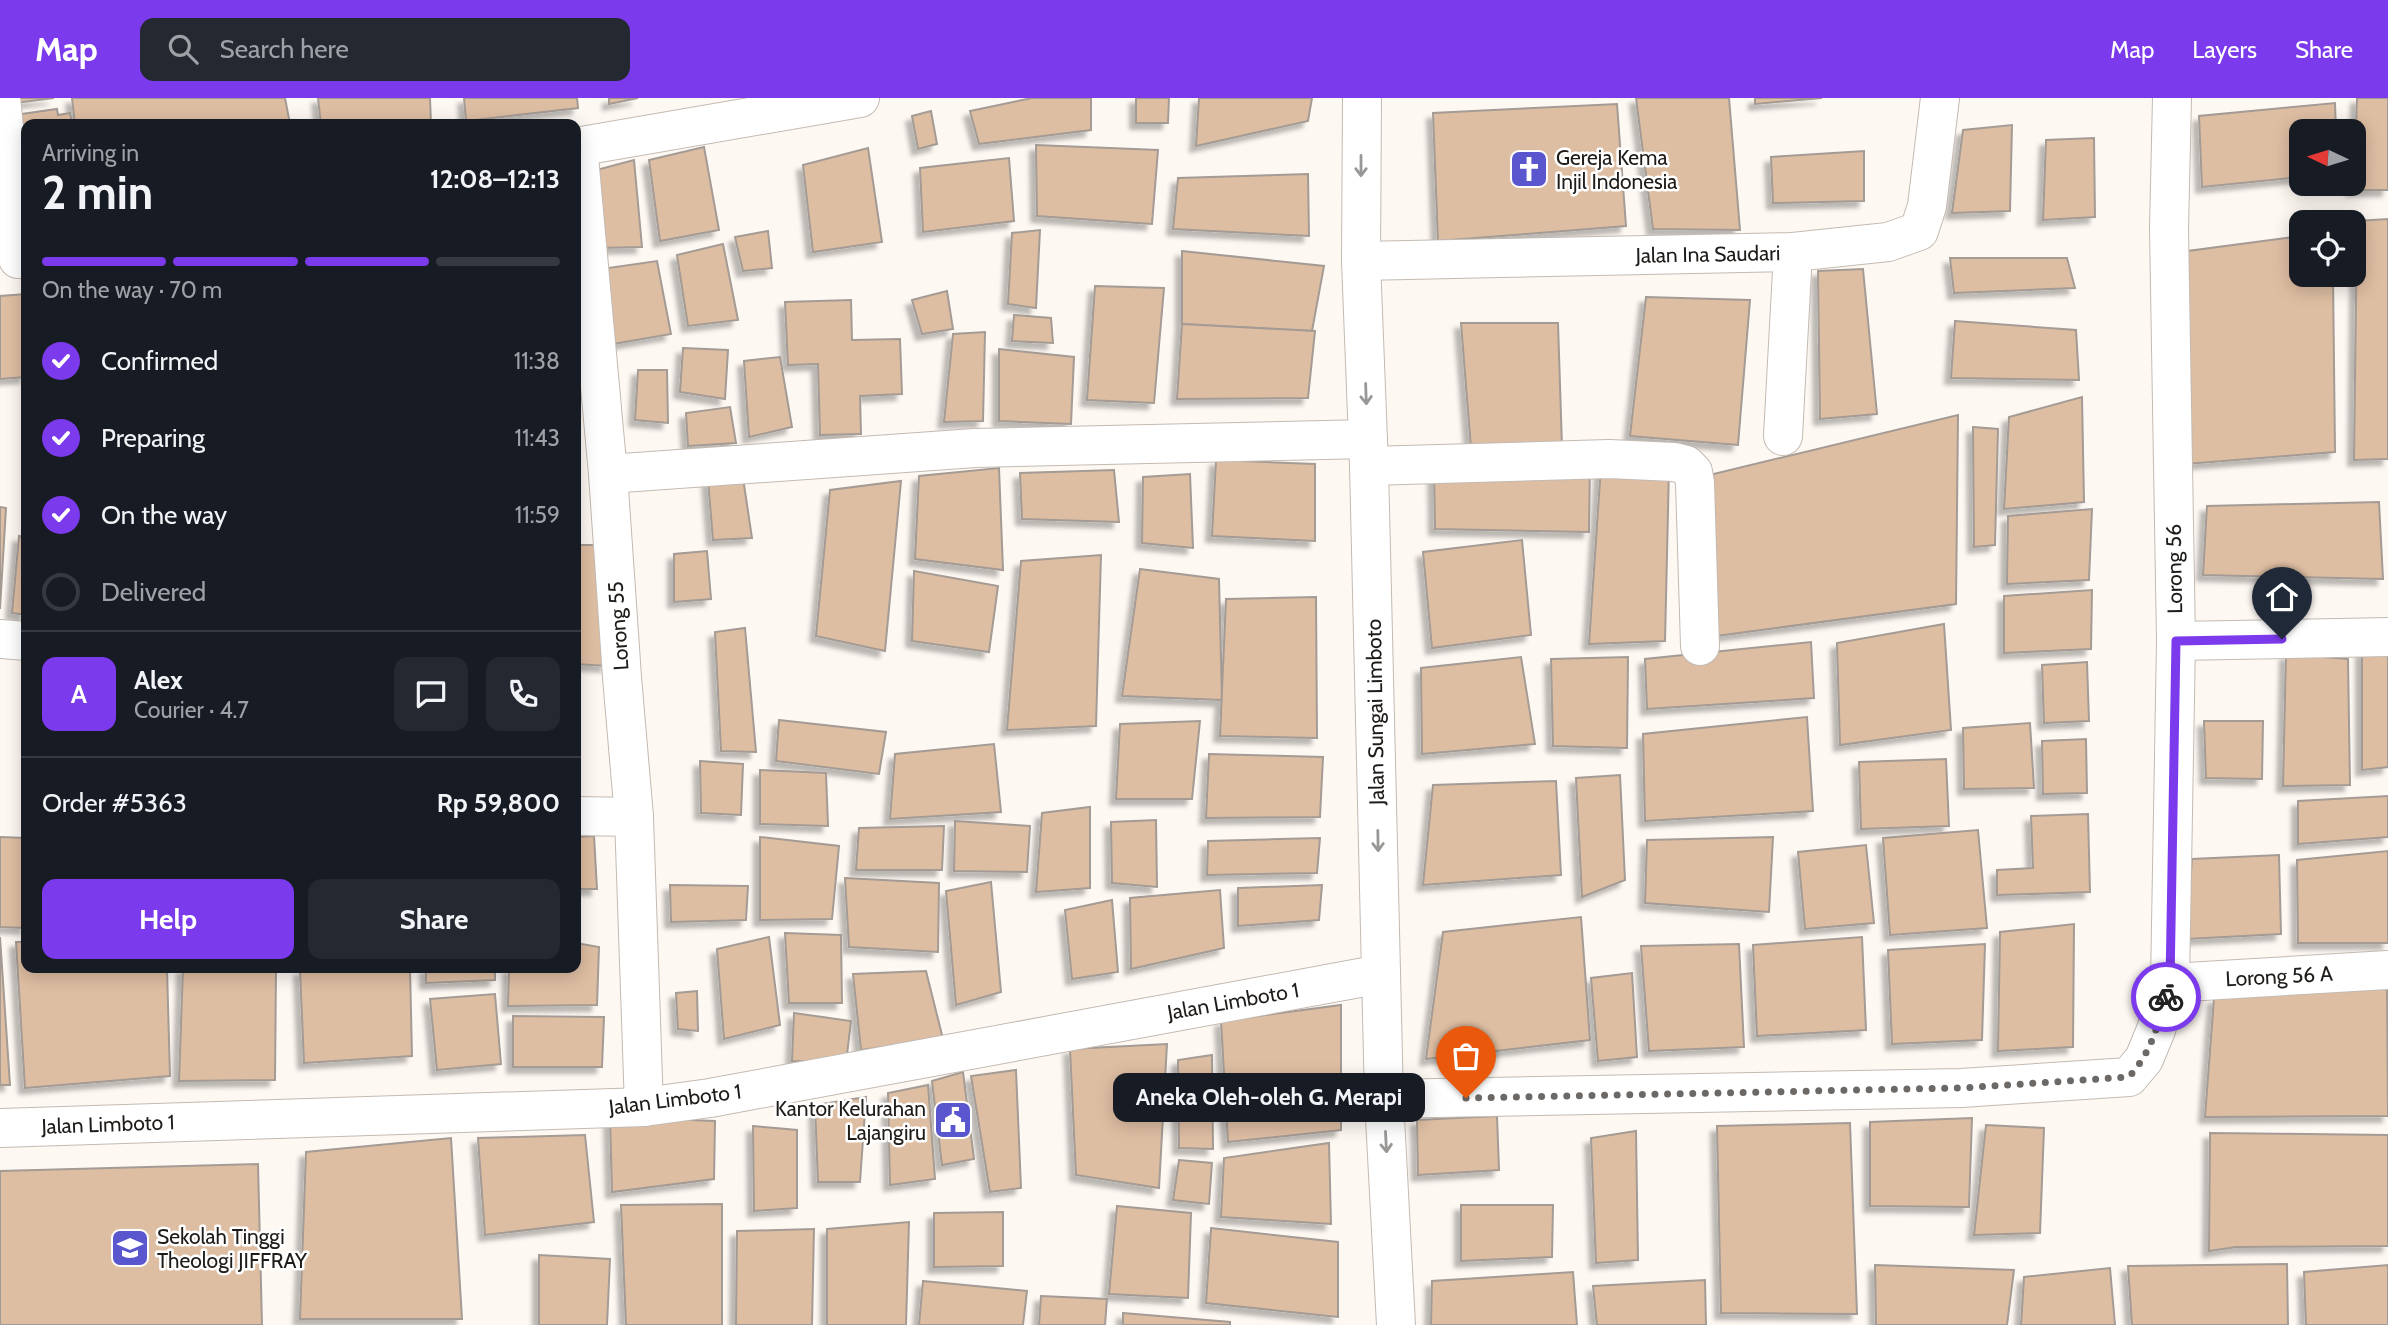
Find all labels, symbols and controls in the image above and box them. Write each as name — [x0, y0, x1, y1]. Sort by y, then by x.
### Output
search box — [140, 18, 630, 81]
text: Map — [35, 29, 98, 69]
icon: search — [164, 30, 202, 68]
text: Search here — [220, 33, 349, 65]
text: Map — [2110, 35, 2154, 64]
text: Layers — [2192, 35, 2257, 64]
text: Share — [2295, 35, 2353, 64]
north arrow — [2289, 119, 2366, 196]
map controls — [2289, 119, 2366, 287]
text: Arriving in — [42, 139, 139, 167]
place label: Gereja Kema Injil Indonesia — [1556, 145, 1677, 195]
church icon: Gereja Kema Injil Indonesia — [1508, 148, 1550, 190]
one-way arrow — [1354, 154, 1368, 177]
text: 12:08–12:13 — [430, 163, 560, 195]
text: 2 min — [42, 165, 153, 221]
button: locate — [2289, 210, 2366, 287]
street label: Jalan Ina Saudari — [1634, 240, 1781, 268]
text: On the way · 70 m — [42, 276, 222, 304]
icon: check — [42, 342, 80, 380]
text: Confirmed — [101, 345, 218, 377]
text: 11:38 — [514, 347, 560, 375]
one-way arrow — [1360, 382, 1373, 405]
icon: check — [42, 419, 80, 457]
text: Preparing — [101, 422, 205, 454]
text: 11:43 — [514, 424, 560, 452]
icon: check — [42, 496, 80, 534]
text: On the way — [101, 499, 227, 531]
text: 11:59 — [515, 501, 560, 529]
street label: Lorong 56 — [2161, 524, 2187, 614]
pin — [2252, 567, 2312, 639]
text: Delivered — [101, 576, 206, 608]
icon: home — [2263, 578, 2301, 616]
street label: Lorong 55 — [602, 581, 634, 671]
street label: Jalan Sungai Limboto — [1361, 619, 1389, 806]
button: chat — [394, 657, 468, 731]
button: phone — [486, 657, 560, 731]
text: Alex — [134, 664, 183, 696]
text: A — [71, 678, 87, 710]
text: Courier · 4.7 — [134, 696, 249, 724]
text: Order #5363 — [42, 787, 187, 819]
text: Rp 59,800 — [437, 787, 560, 819]
one-way arrow — [1371, 830, 1384, 853]
button: Help — [42, 879, 294, 959]
button: Share — [308, 879, 560, 959]
street label: Lorong 56 A — [2225, 961, 2333, 991]
courier — [2131, 962, 2201, 1032]
street label: Jalan Limboto 1 — [1164, 977, 1301, 1025]
icon: bike — [2147, 978, 2185, 1016]
pin — [1436, 1026, 1496, 1098]
icon: bag — [1447, 1037, 1485, 1075]
callout: Aneka Oleh-oleh G. Merapi — [1112, 1074, 1424, 1122]
street label: Jalan Limboto 1 — [606, 1078, 743, 1120]
text: Aneka Oleh-oleh G. Merapi — [1136, 1083, 1402, 1111]
place label: Kantor Kelurahan Lajangiru — [775, 1096, 926, 1146]
public building icon: Kantor Kelurahan Lajangiru — [932, 1099, 974, 1141]
street label: Jalan Limboto 1 — [40, 1109, 175, 1139]
one-way arrow — [1380, 1131, 1393, 1154]
place label: Sekolah Tinggi Theologi JIFFRAY — [157, 1224, 308, 1273]
school or university icon: Sekolah Tinggi Theologi JIFFRAY — [109, 1227, 151, 1269]

